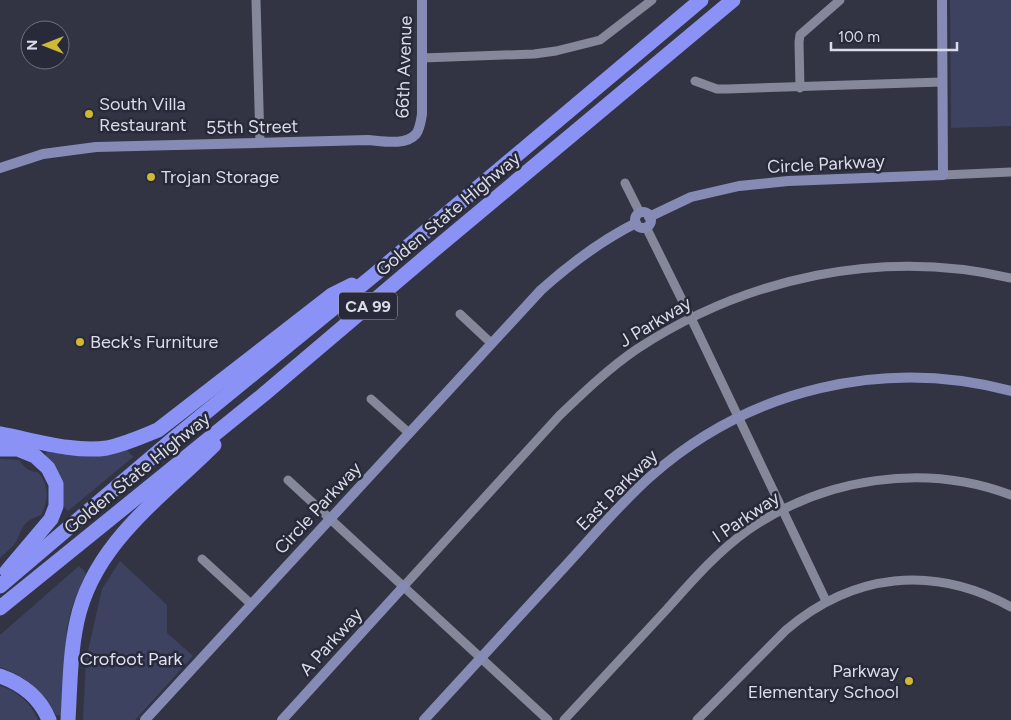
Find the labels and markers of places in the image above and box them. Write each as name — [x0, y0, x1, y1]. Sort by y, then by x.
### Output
place label: South Villa Restaurant — [99, 93, 187, 136]
marker: South Villa Restaurant — [83, 108, 95, 120]
place label: Trojan Storage — [161, 166, 279, 188]
marker: Trojan Storage — [145, 171, 157, 183]
place label: Beck's Furniture — [90, 331, 219, 353]
marker: Beck's Furniture — [74, 336, 86, 348]
place label: Parkway Elementary School — [748, 660, 900, 703]
marker: Parkway Elementary School — [903, 675, 915, 687]

